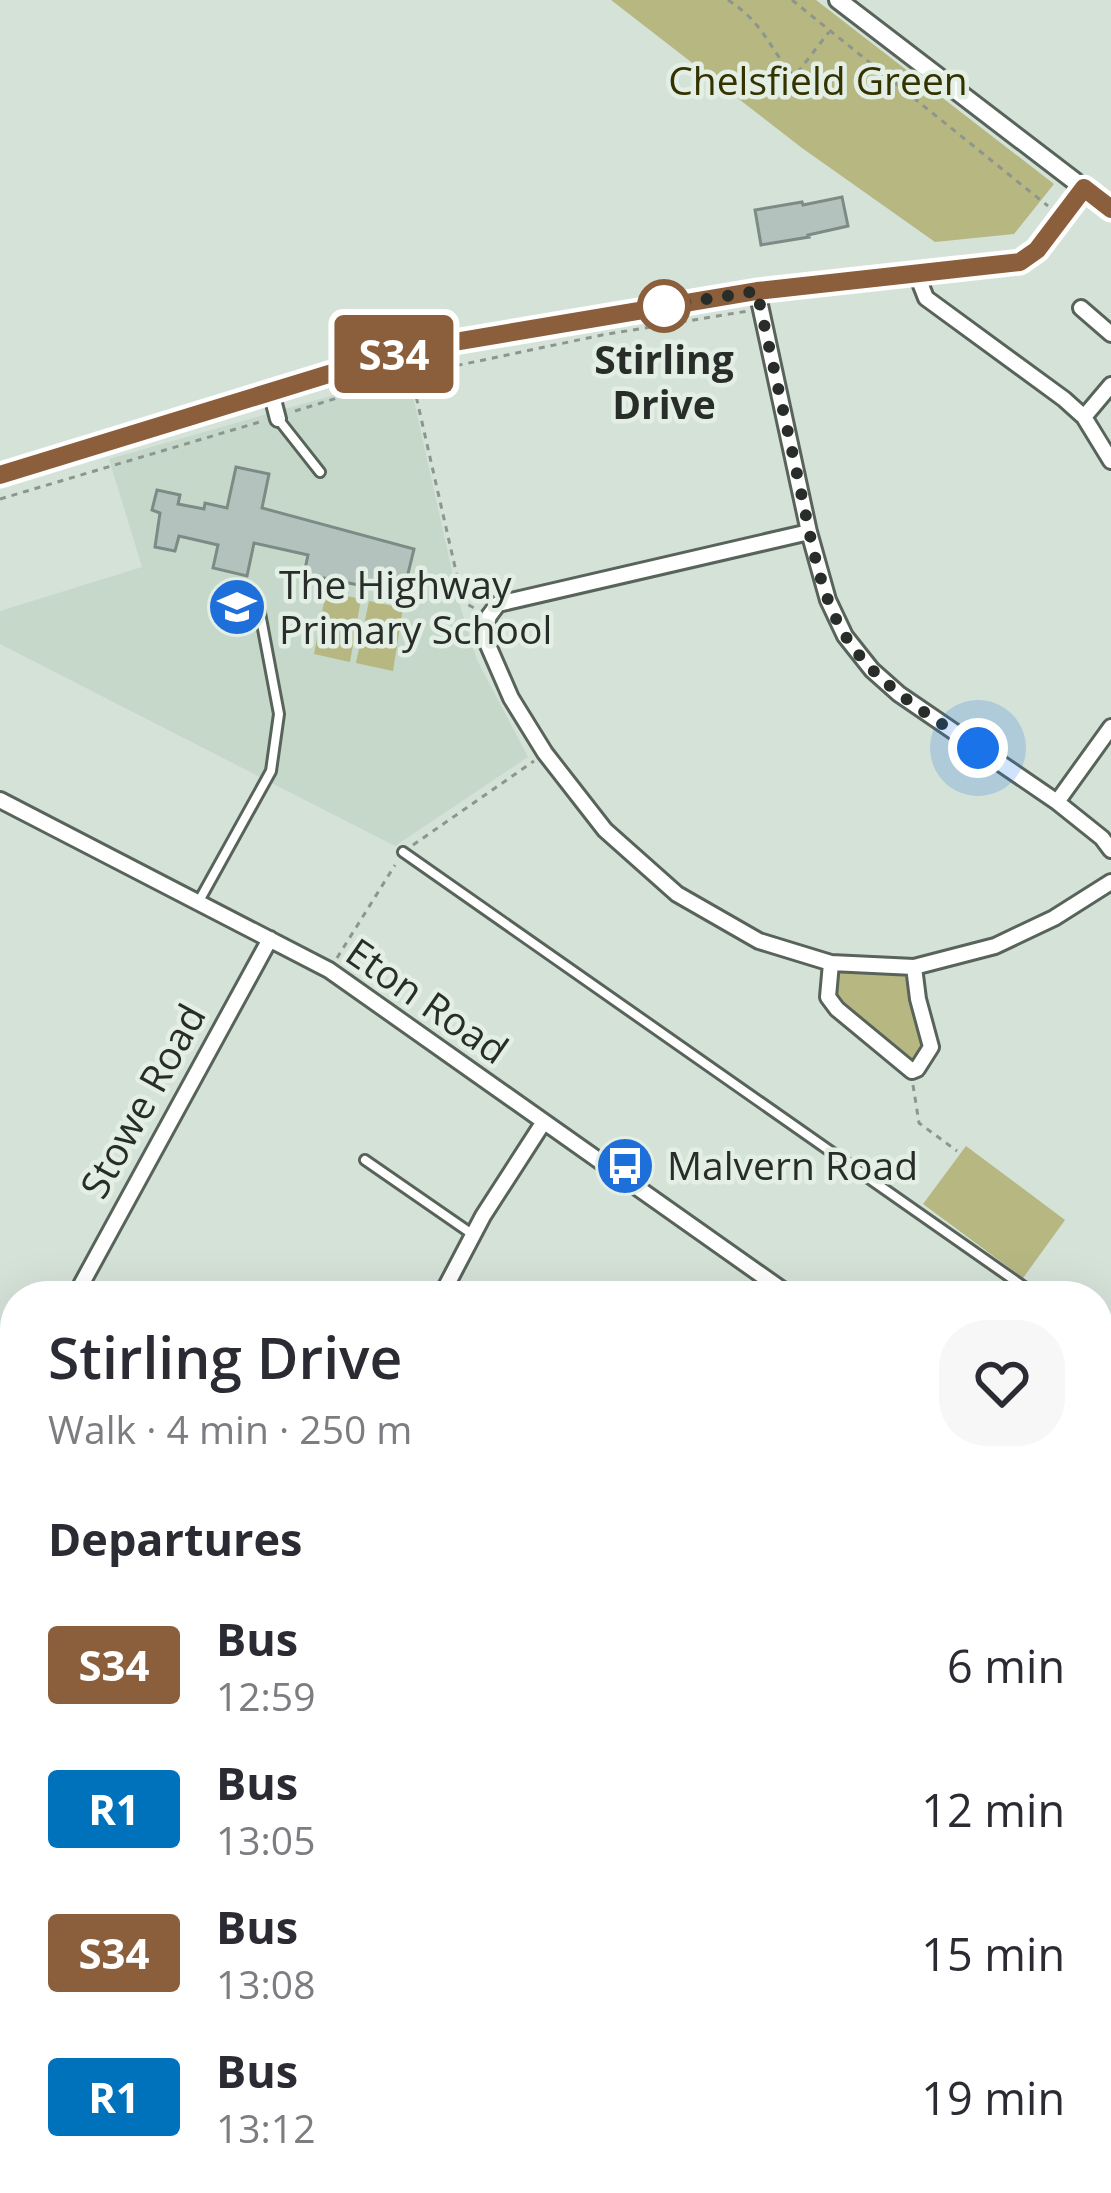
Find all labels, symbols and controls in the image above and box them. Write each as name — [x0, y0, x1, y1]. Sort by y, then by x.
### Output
park label: Chelsfield Green — [668, 53, 968, 106]
marker: Stirling Drive — [639, 281, 689, 331]
line badge: S34 — [325, 315, 463, 393]
text: S34 — [358, 325, 430, 382]
place label: Stirling Drive — [594, 332, 734, 430]
place label: The Highway Primary School — [279, 557, 552, 655]
school or university icon: The Highway Primary School — [206, 576, 268, 638]
your location — [948, 718, 1008, 778]
street label: Eton Road — [336, 925, 519, 1075]
street label: Stowe Road — [67, 994, 217, 1207]
bus stop icon: Malvern Road — [594, 1135, 656, 1197]
place label: Malvern Road — [667, 1138, 918, 1191]
text: Stirling Drive — [48, 1318, 402, 1396]
button: heart — [939, 1320, 1065, 1446]
text: Walk · 4 min · 250 m — [48, 1402, 412, 1455]
text: Departures — [48, 1508, 303, 1569]
text: Bus — [216, 1608, 298, 1669]
text: 6 min — [947, 1635, 1065, 1696]
text: S34 — [78, 1636, 150, 1693]
text: 12:59 — [216, 1669, 315, 1722]
text: Bus — [216, 1752, 298, 1813]
text: 12 min — [921, 1779, 1065, 1840]
text: R1 — [88, 1780, 140, 1837]
text: 13:05 — [216, 1813, 315, 1866]
text: Bus — [216, 1896, 298, 1957]
text: 15 min — [921, 1923, 1065, 1984]
text: S34 — [78, 1924, 150, 1981]
text: 13:08 — [216, 1957, 315, 2010]
text: Bus — [216, 2040, 298, 2101]
text: 19 min — [921, 2067, 1065, 2128]
text: R1 — [88, 2068, 140, 2125]
text: 13:12 — [216, 2101, 315, 2154]

